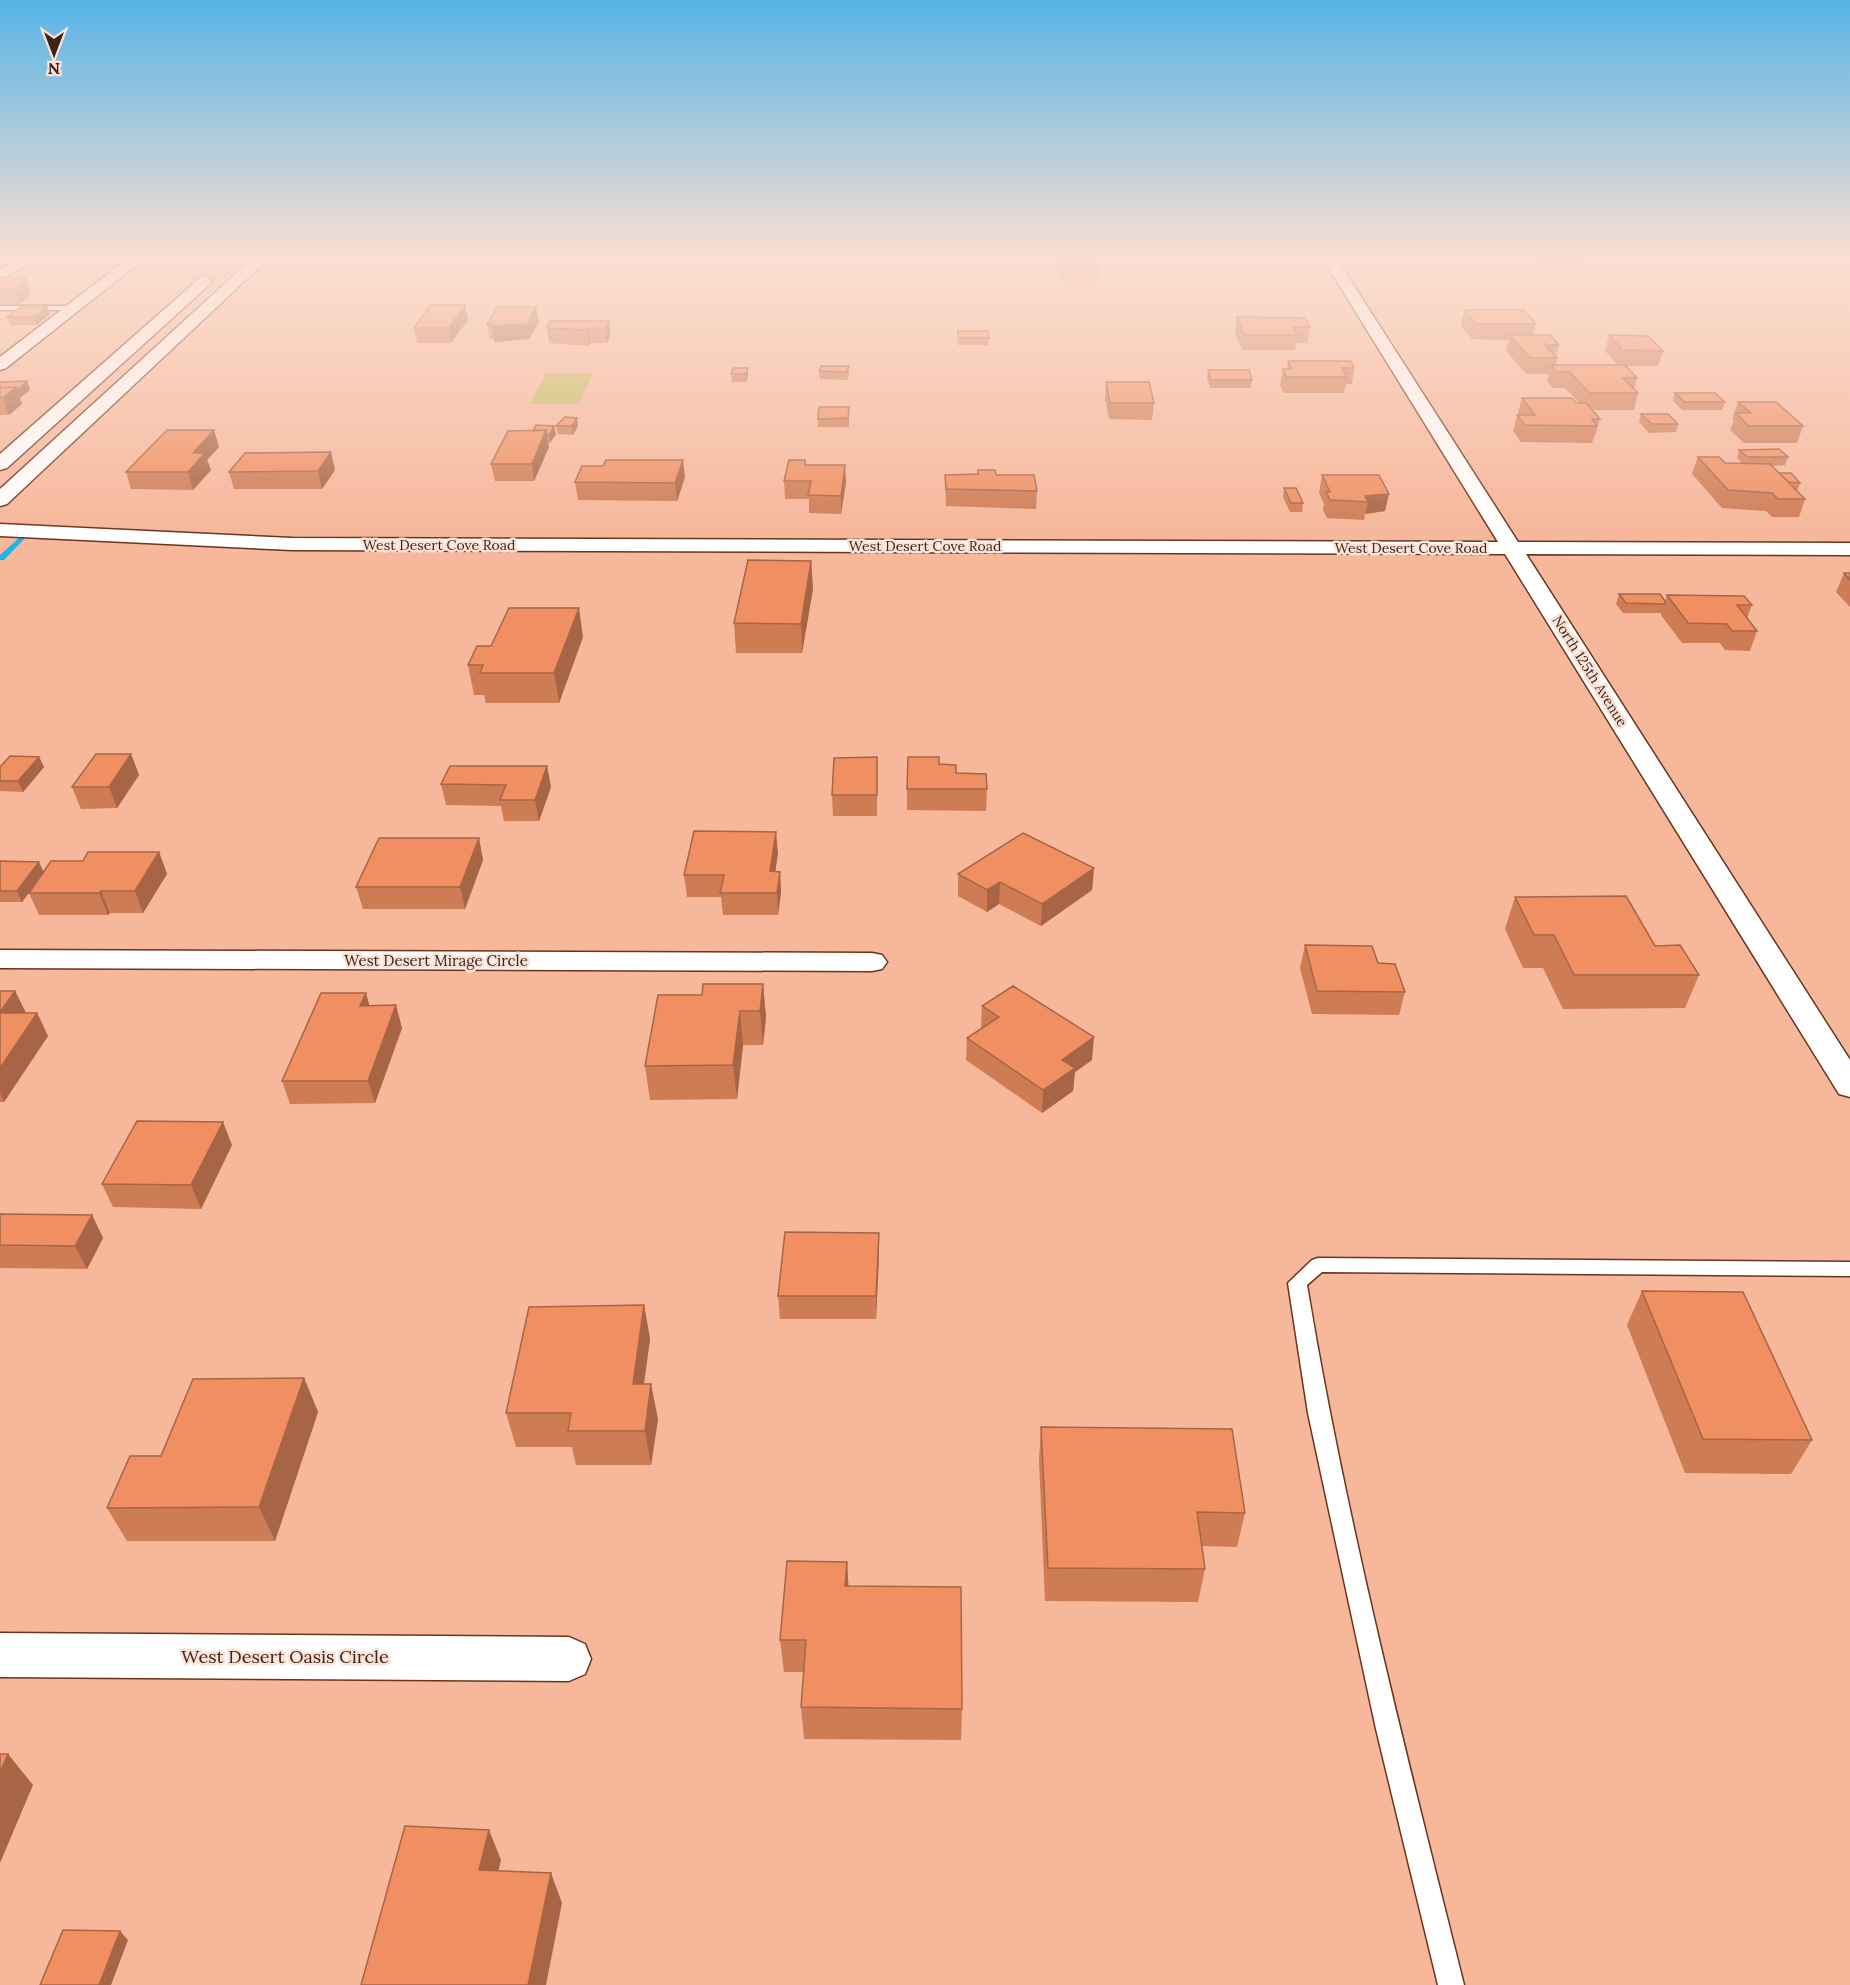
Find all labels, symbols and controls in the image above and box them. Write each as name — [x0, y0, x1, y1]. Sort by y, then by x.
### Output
north arrow — [24, 24, 84, 84]
text: N — [48, 59, 60, 79]
street label: West Desert Cove Road — [363, 536, 515, 554]
street label: West Desert Cove Road — [849, 537, 1001, 555]
street label: West Desert Cove Road — [1335, 539, 1487, 557]
street label: North 125th Avenue — [1549, 612, 1632, 730]
street label: West Desert Mirage Circle — [344, 951, 528, 970]
street label: West Desert Oasis Circle — [181, 1645, 389, 1668]

